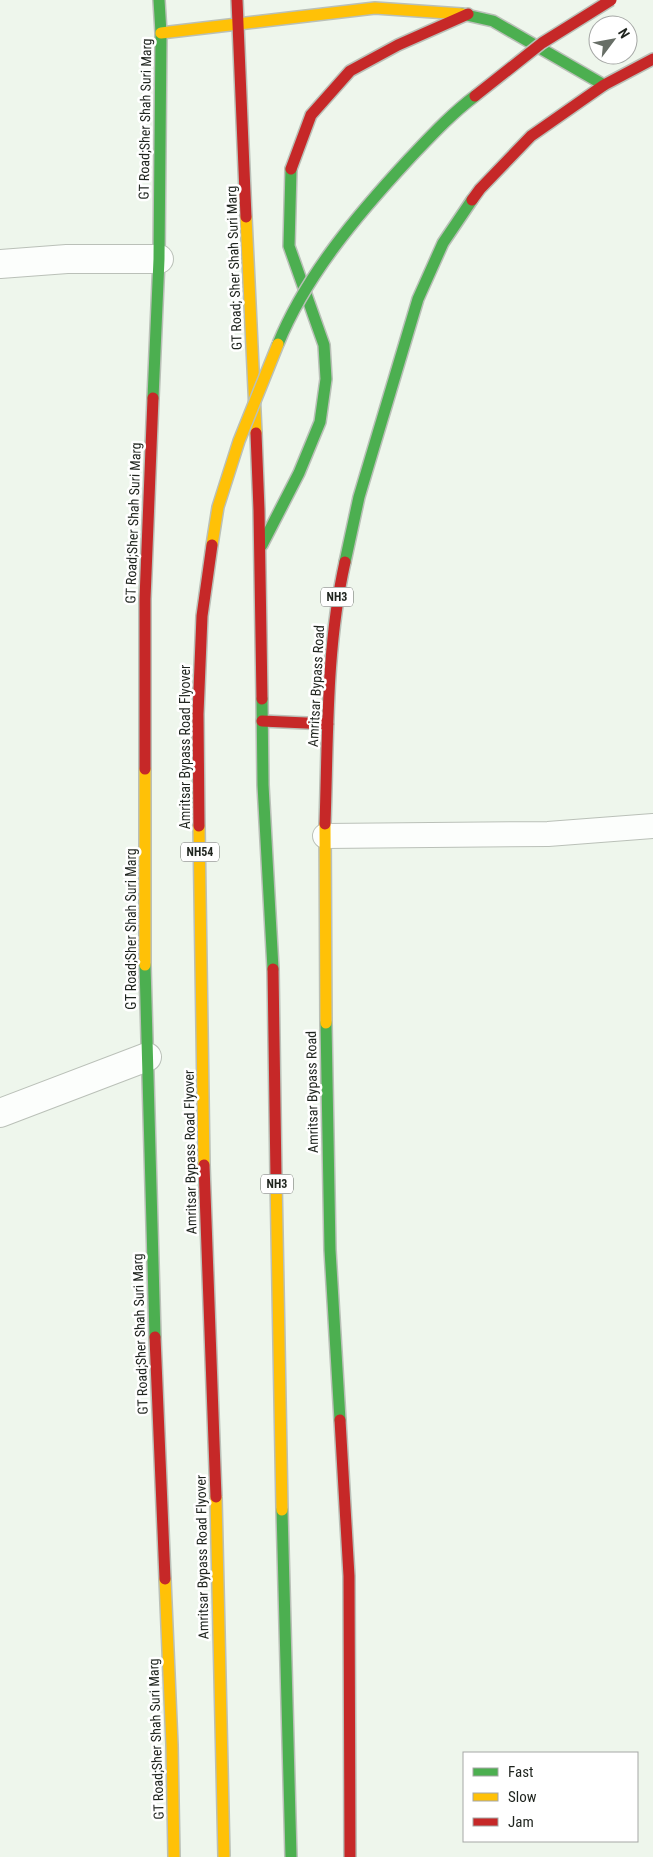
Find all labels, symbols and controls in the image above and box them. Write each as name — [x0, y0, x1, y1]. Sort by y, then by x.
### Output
north arrow — [588, 15, 638, 65]
text: N — [615, 25, 633, 41]
street label: GT Road;Sher Shah Suri Marg — [136, 38, 154, 200]
street label: GT Road; Sher Shah Suri Marg — [223, 186, 245, 350]
street label: GT Road;Sher Shah Suri Marg — [122, 442, 144, 604]
road number: NH3 — [321, 588, 353, 606]
street label: Amritsar Bypass Road — [305, 625, 327, 747]
street label: Amritsar Bypass Road Flyover — [177, 665, 193, 829]
road number: NH54 — [181, 842, 219, 862]
street label: GT Road;Sher Shah Suri Marg — [123, 848, 139, 1010]
street label: Amritsar Bypass Road — [303, 1031, 321, 1153]
street label: Amritsar Bypass Road Flyover — [181, 1070, 199, 1234]
road number: NH3 — [261, 1174, 293, 1194]
street label: GT Road;Sher Shah Suri Marg — [129, 1253, 151, 1415]
street label: Amritsar Bypass Road Flyover — [193, 1475, 211, 1639]
street label: GT Road;Sher Shah Suri Marg — [145, 1658, 167, 1820]
legend — [463, 1752, 638, 1842]
text: Fast — [508, 1763, 533, 1781]
text: Slow — [508, 1788, 537, 1806]
text: Jam — [508, 1813, 534, 1831]

